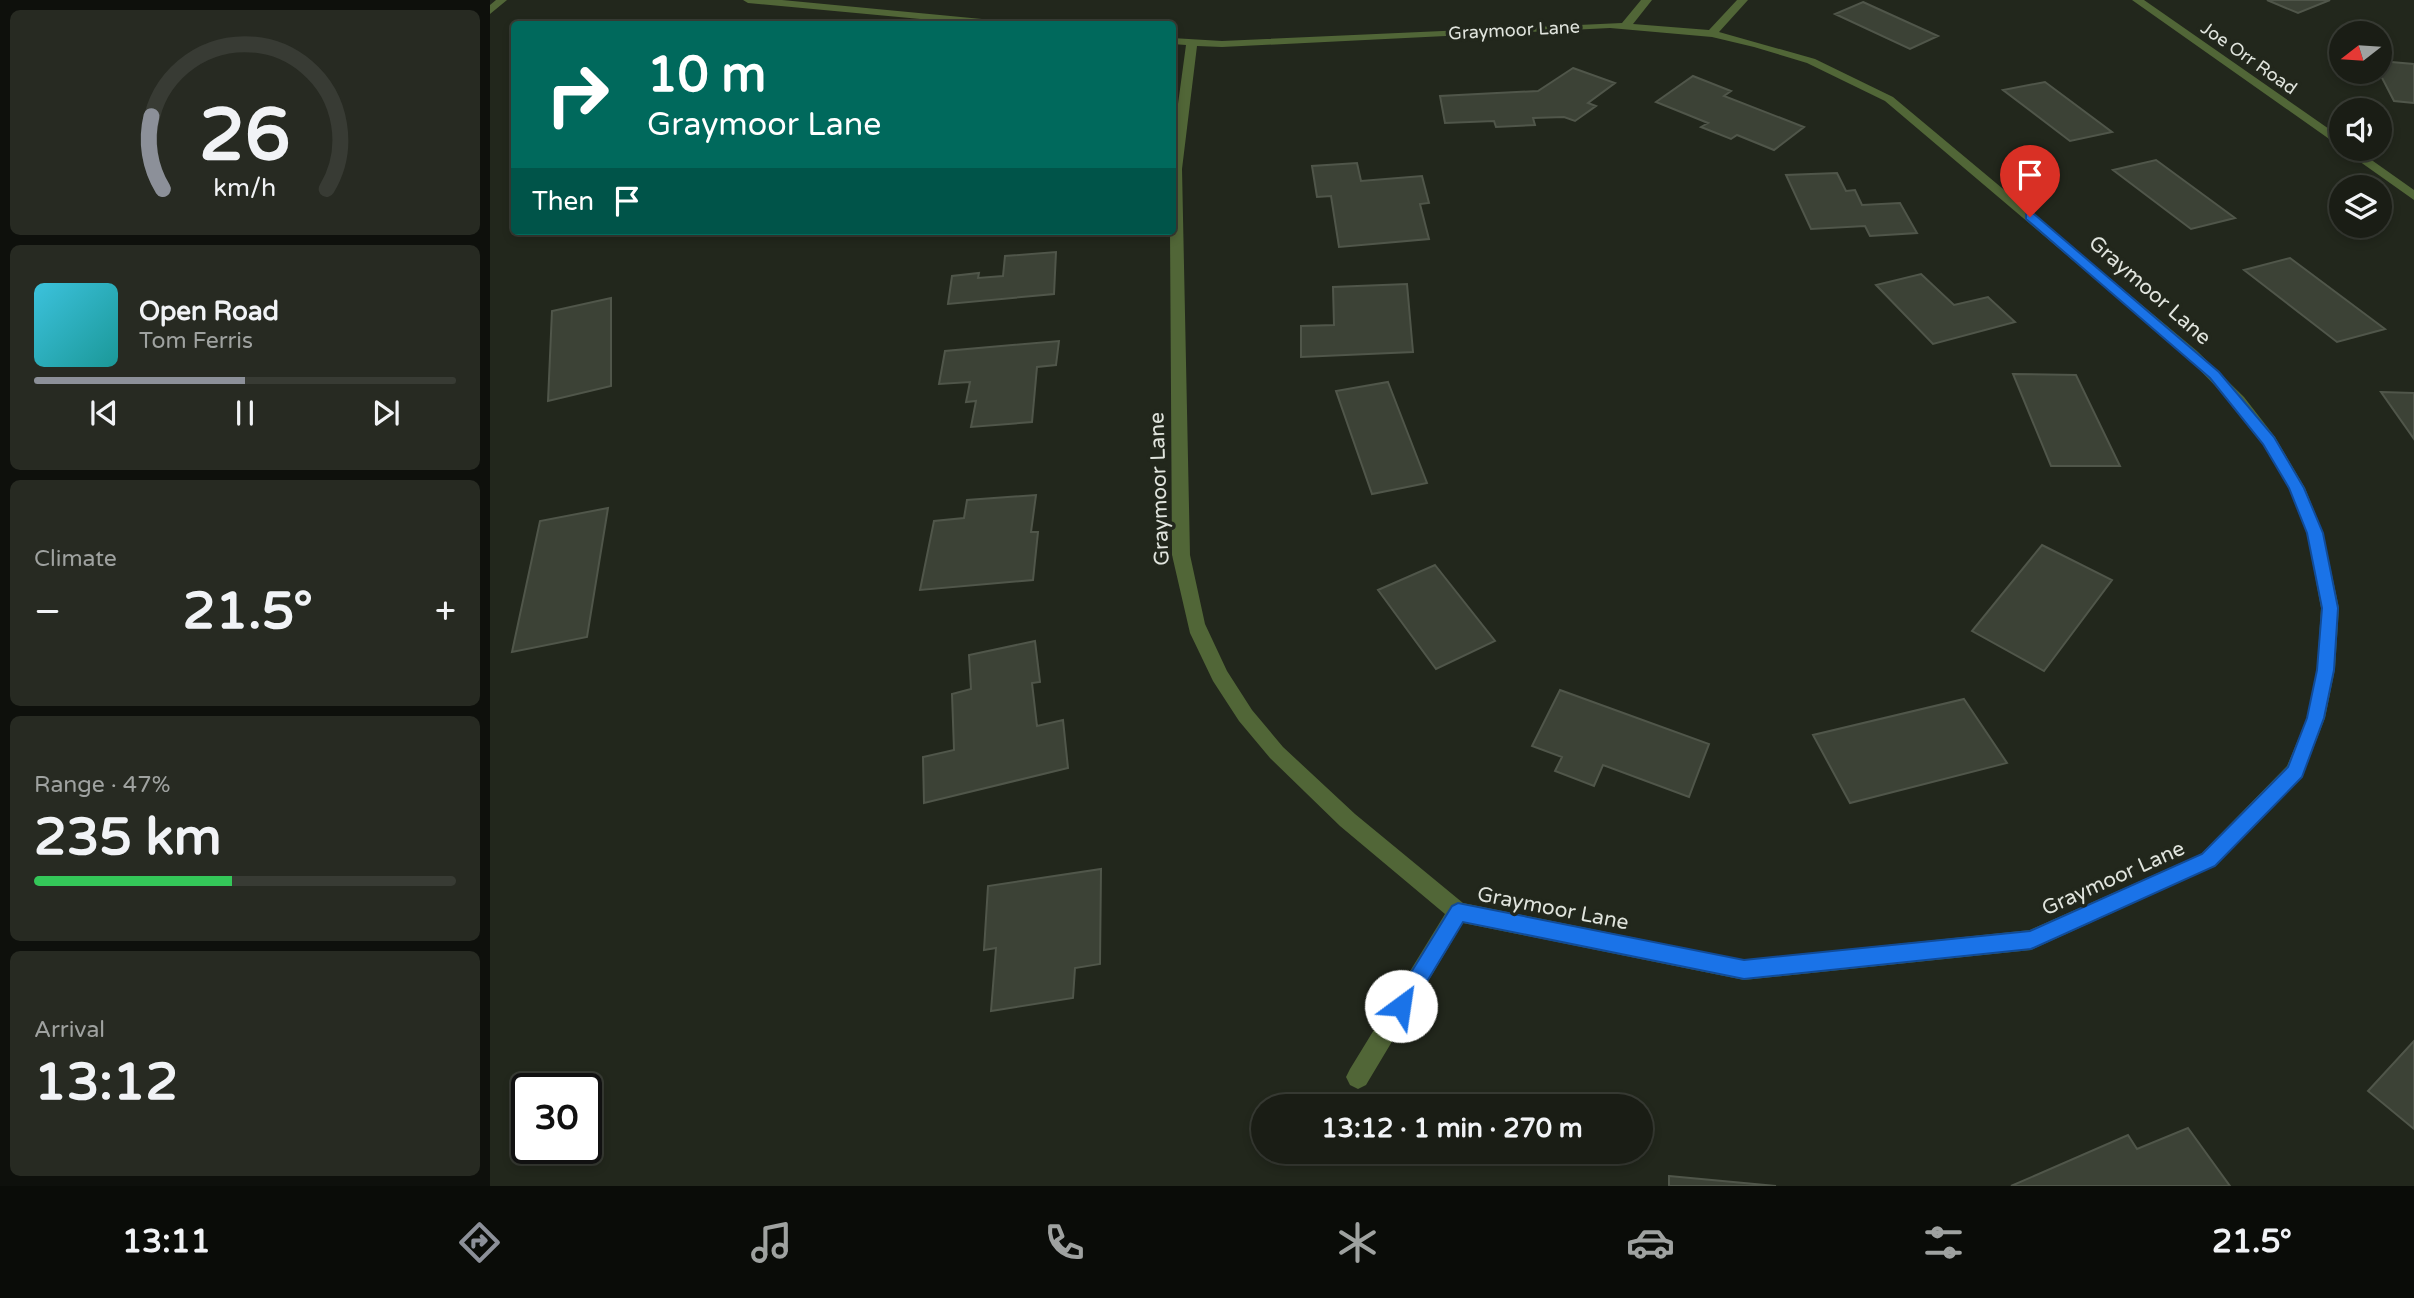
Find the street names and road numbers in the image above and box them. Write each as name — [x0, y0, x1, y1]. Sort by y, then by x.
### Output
street label: Graymoor Lane — [1448, 16, 1580, 44]
street label: Joe Orr Road — [2197, 17, 2301, 99]
street label: Graymoor Lane — [2083, 231, 2216, 350]
street label: Graymoor Lane — [1144, 412, 1175, 566]
street label: Graymoor Lane — [2038, 836, 2189, 921]
street label: Graymoor Lane — [1475, 882, 1631, 935]

